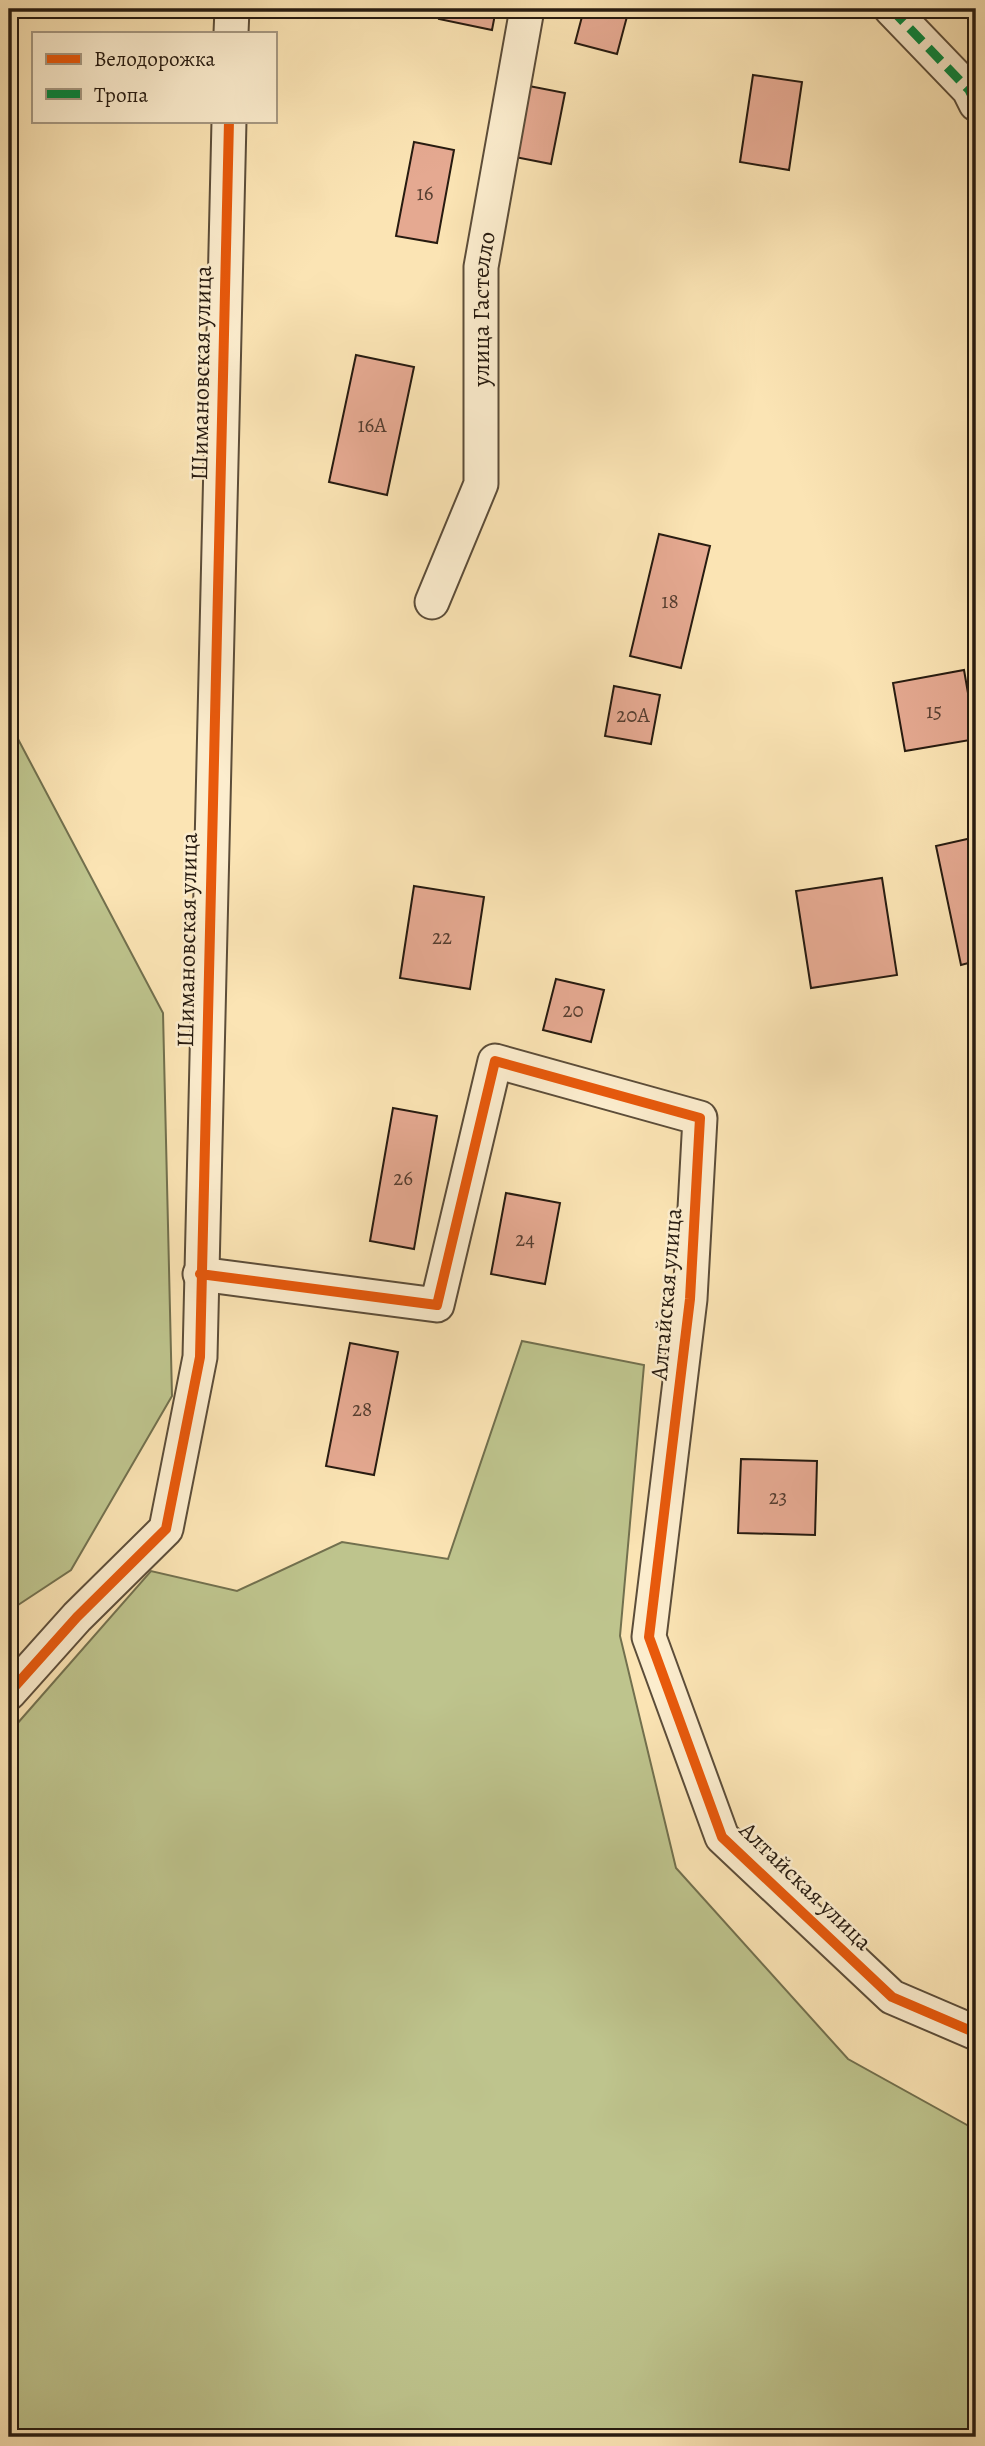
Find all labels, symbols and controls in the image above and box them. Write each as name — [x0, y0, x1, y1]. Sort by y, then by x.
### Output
legend — [32, 32, 276, 122]
text: Велодорожка — [94, 45, 215, 73]
text: Тропа — [94, 81, 148, 109]
house number: 16 — [417, 179, 434, 207]
street label: улица Гастелло — [465, 229, 503, 388]
street label: Шимановская улица — [183, 265, 219, 481]
house number: 16А — [357, 411, 387, 439]
house number: 18 — [661, 587, 679, 615]
house number: 15 — [926, 697, 942, 725]
house number: 20А — [616, 701, 650, 729]
street label: Шимановская улица — [169, 832, 205, 1048]
house number: 22 — [432, 923, 452, 951]
house number: 20 — [562, 996, 584, 1024]
house number: 26 — [393, 1164, 413, 1192]
street label: Алтайская улица — [642, 1207, 689, 1382]
house number: 24 — [515, 1225, 535, 1253]
house number: 28 — [352, 1395, 372, 1423]
house number: 23 — [769, 1483, 787, 1511]
street label: Алтайская улица — [732, 1814, 879, 1958]

